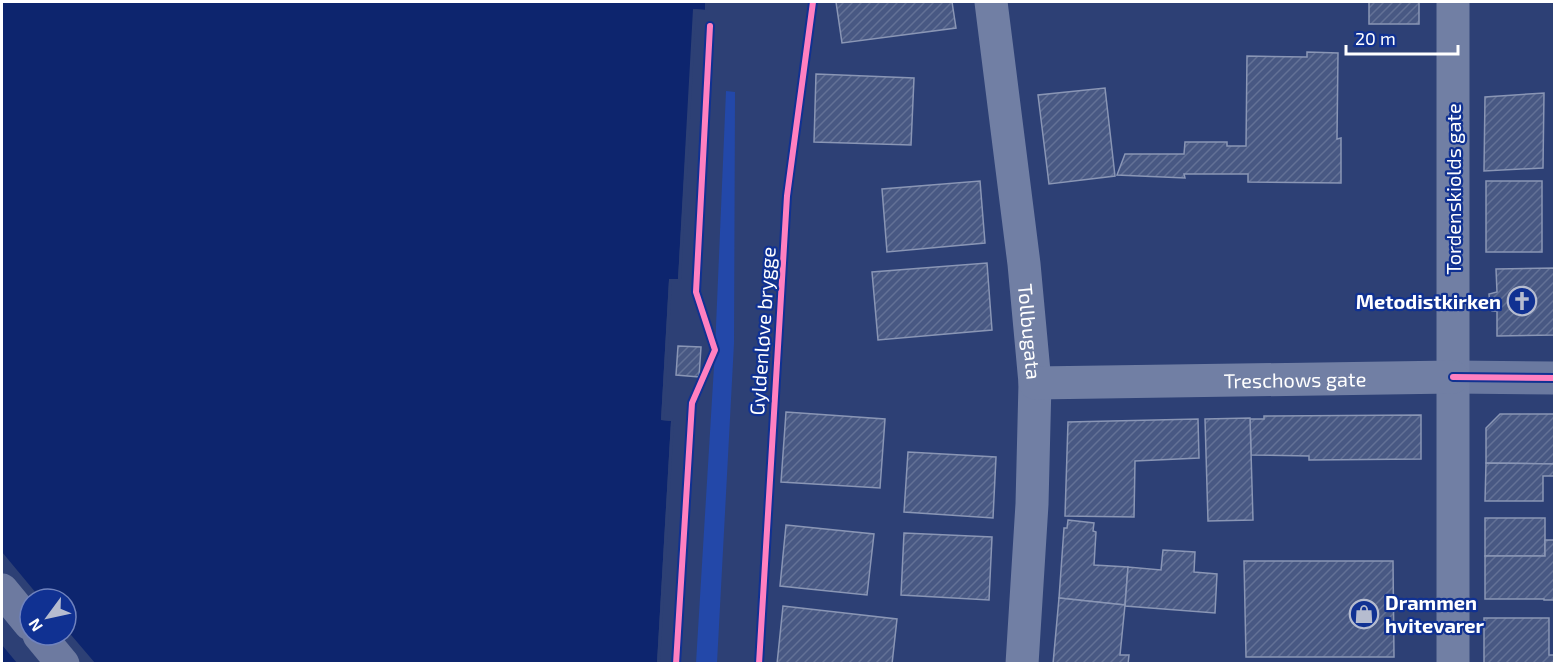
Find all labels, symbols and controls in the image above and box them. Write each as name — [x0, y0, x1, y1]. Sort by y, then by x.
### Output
scale bar — [1346, 18, 1458, 56]
text: 20 m — [1355, 27, 1396, 49]
street label: Tordenskiolds gate — [1441, 103, 1465, 275]
street label: Gyldenløve brygge — [744, 246, 780, 416]
street label: Tollbugata — [1014, 283, 1047, 381]
church icon: Metodistkirken — [1506, 285, 1538, 317]
place label: Metodistkirken — [1356, 289, 1501, 313]
street label: Treschows gate — [1223, 366, 1366, 392]
north arrow — [18, 587, 78, 647]
place label: Drammen hvitevarer — [1385, 590, 1484, 637]
shop icon: Drammen hvitevarer — [1348, 598, 1380, 630]
text: N — [24, 615, 46, 635]

